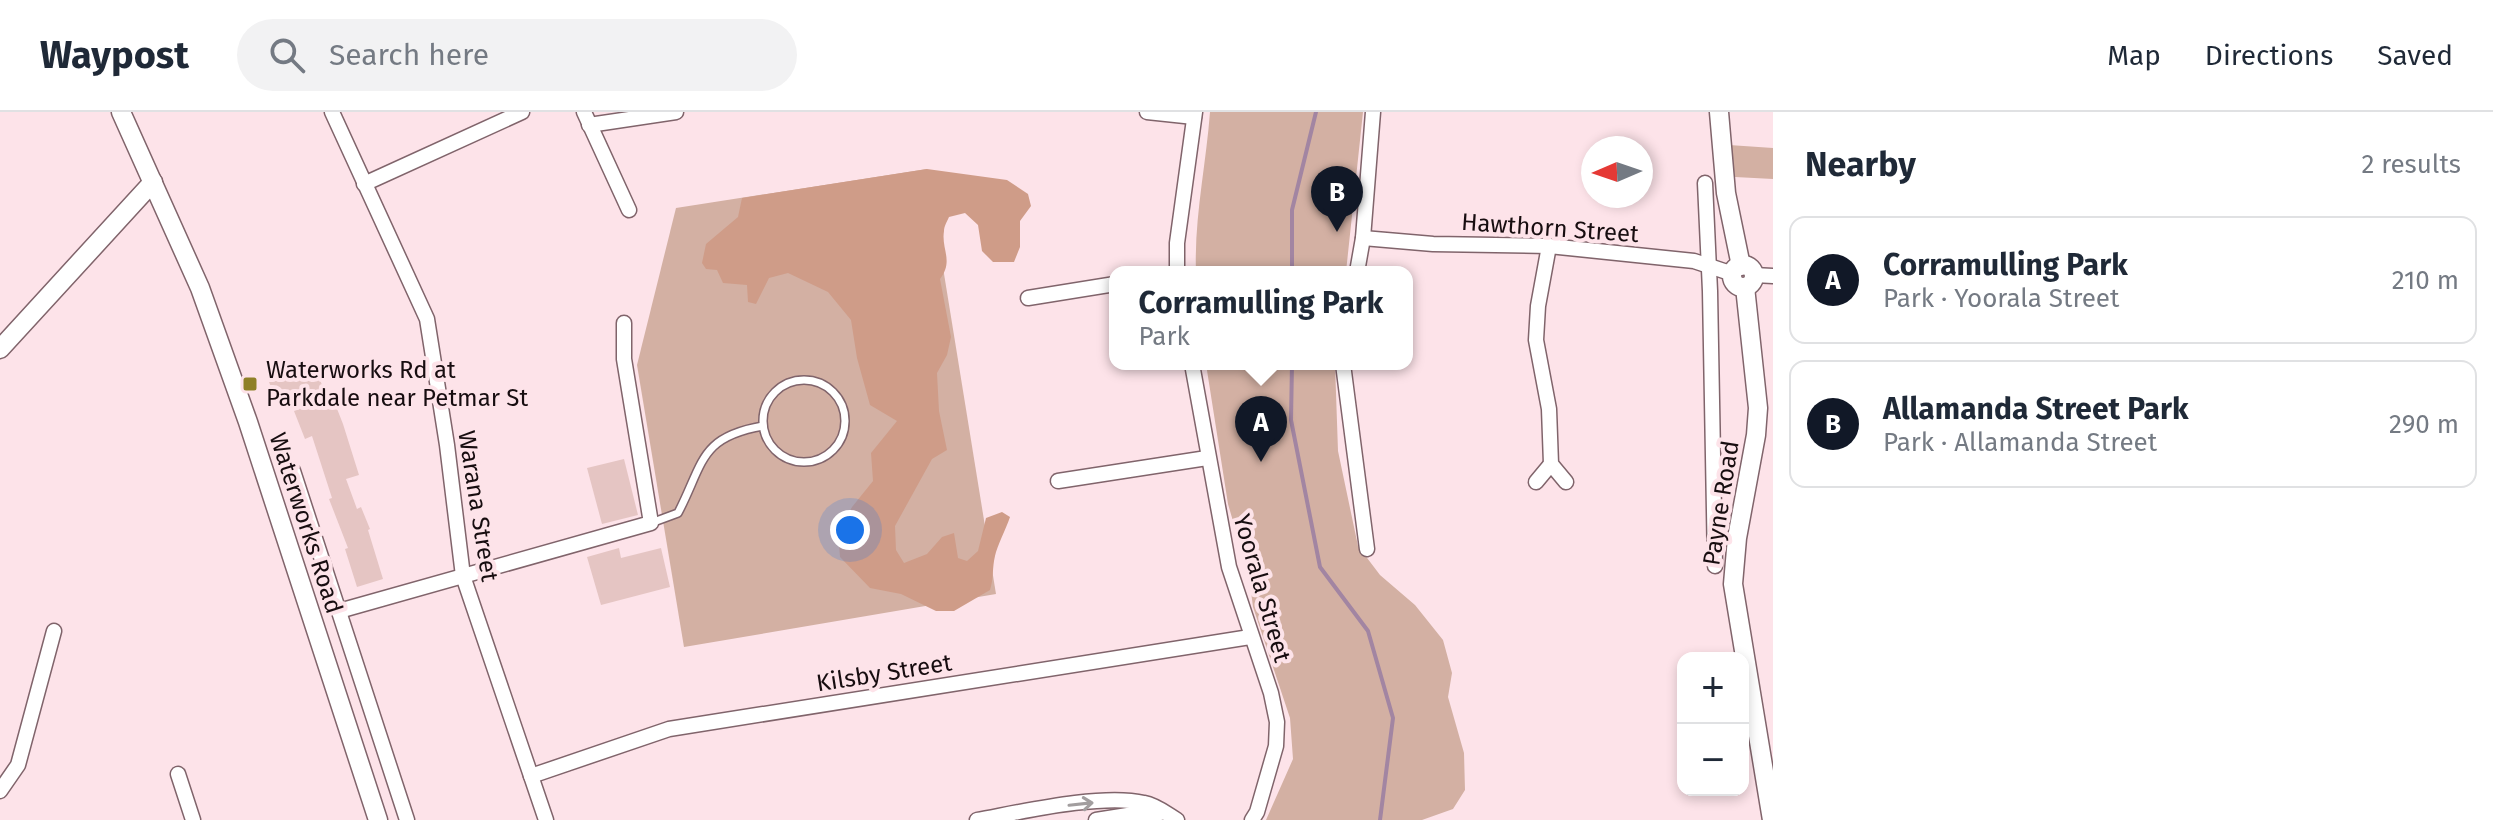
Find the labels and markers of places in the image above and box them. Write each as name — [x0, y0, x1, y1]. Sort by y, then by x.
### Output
pin: B — [1311, 166, 1363, 232]
place label: Waterworks Rd at Parkdale near Petmar St — [266, 356, 528, 412]
marker: Waterworks Rd at Parkdale near Petmar St — [241, 375, 259, 393]
pin: A — [1235, 396, 1287, 462]

